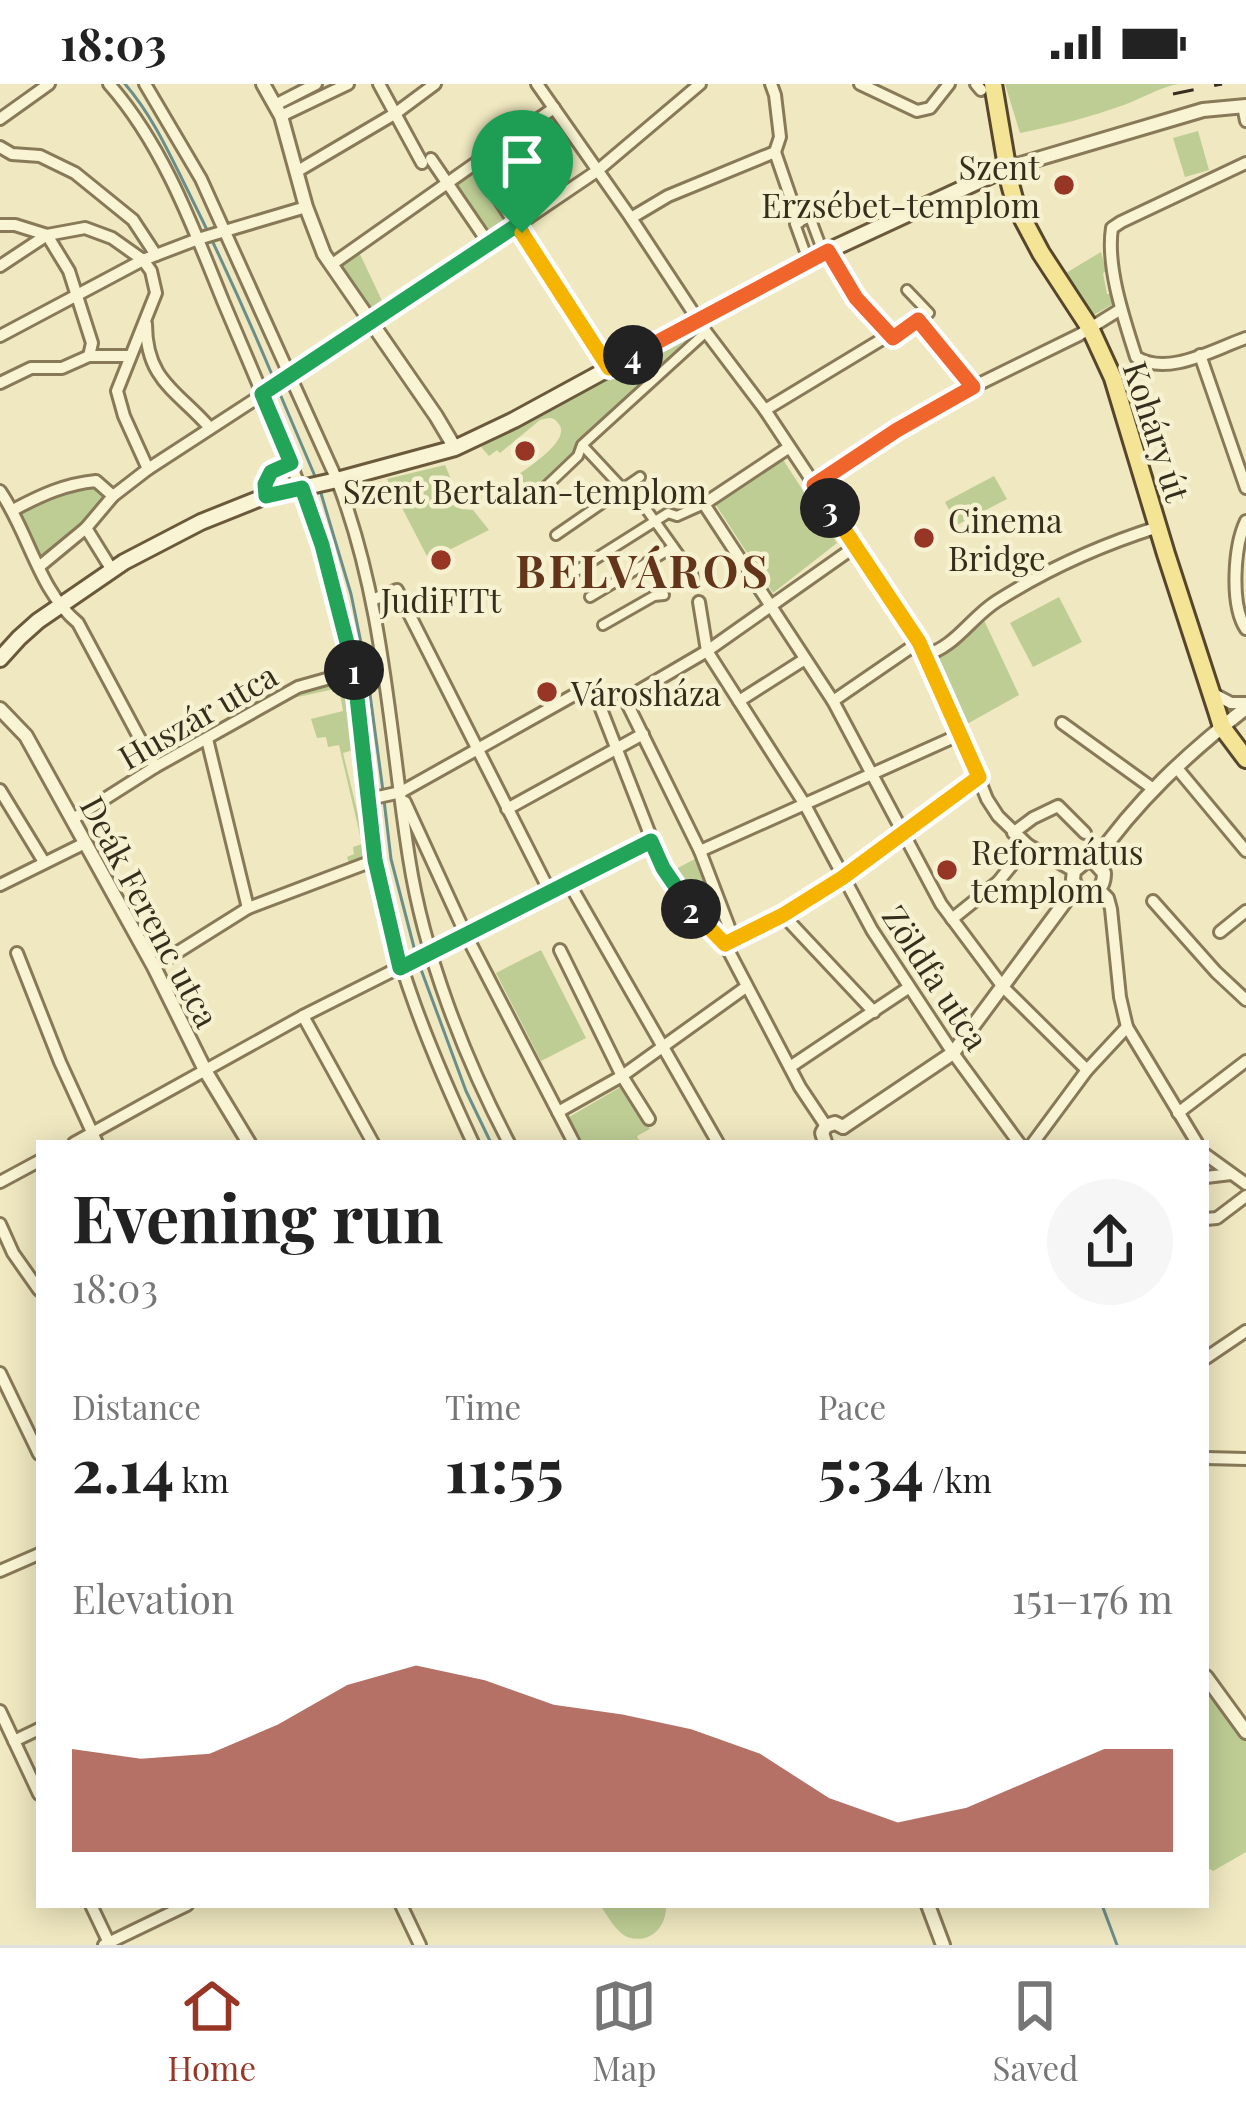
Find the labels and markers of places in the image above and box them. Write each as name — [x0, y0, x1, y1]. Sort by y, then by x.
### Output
pin — [471, 110, 573, 233]
place label: Szent Erzsébet-templom — [761, 144, 1041, 226]
marker: Szent Erzsébet-templom — [1051, 172, 1077, 198]
pin: 4 — [603, 325, 663, 385]
marker: Szent Bertalan-templom — [512, 438, 538, 464]
place label: Szent Bertalan-templom — [343, 468, 707, 512]
pin: 3 — [800, 478, 860, 538]
place label: Cinema Bridge — [948, 497, 1063, 579]
marker: Cinema Bridge — [911, 525, 937, 551]
marker: JudiFITt — [428, 547, 454, 573]
place label: JudiFITt — [380, 577, 503, 621]
pin: 1 — [324, 640, 384, 700]
place label: Városháza — [570, 670, 722, 714]
marker: Városháza — [534, 679, 560, 705]
place label: Református templom — [971, 829, 1144, 911]
marker: Református templom — [934, 857, 960, 883]
pin: 2 — [661, 879, 721, 939]

